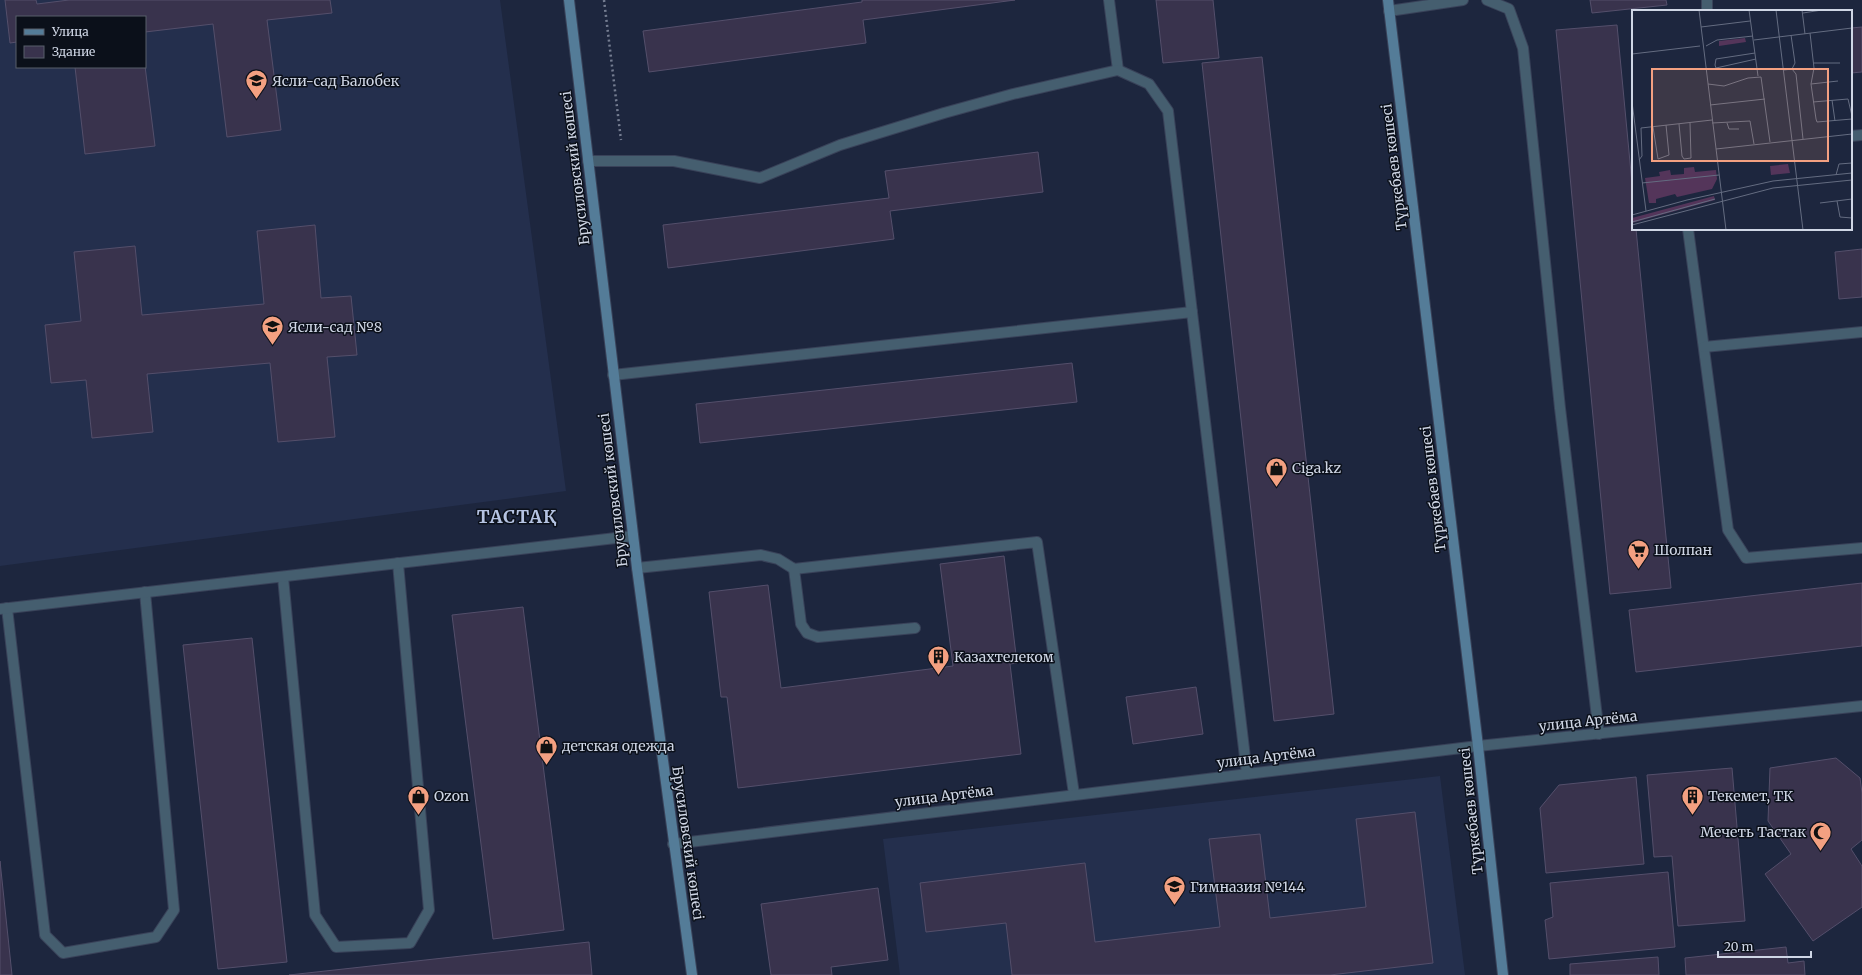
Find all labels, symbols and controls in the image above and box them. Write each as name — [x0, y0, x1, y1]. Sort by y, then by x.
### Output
inset map — [1632, 10, 1852, 230]
legend — [16, 16, 146, 68]
text: Улица — [51, 24, 89, 39]
text: Здание — [52, 44, 95, 59]
school or university icon: Ясли-сад Балобек — [244, 68, 270, 101]
place label: Ясли-сад Балобек — [272, 72, 399, 90]
street label: Брусиловский көшесі — [557, 89, 593, 246]
street label: Түркебаев көшесі — [1377, 102, 1411, 231]
school or university icon: Ясли-сад №8 — [260, 314, 286, 347]
place label: Ясли-сад №8 — [288, 318, 382, 336]
street label: Брусиловский көшесі — [595, 411, 631, 568]
street label: Түркебаев көшесі — [1416, 424, 1450, 553]
shop icon: Ciga.kz — [1263, 455, 1289, 488]
place label: Ciga.kz — [1292, 459, 1341, 477]
district label: ТАСТАҚ — [477, 505, 557, 528]
supermarket icon: Шолпан — [1626, 537, 1652, 570]
place label: Шолпан — [1654, 541, 1712, 559]
building icon: Казахтелеком — [926, 644, 952, 677]
place label: Казахтелеком — [954, 648, 1054, 666]
street label: улица Артёма — [1538, 707, 1639, 735]
shop icon: детская одежда — [533, 733, 559, 766]
place label: детская одежда — [561, 737, 675, 755]
street label: улица Артёма — [1216, 742, 1317, 772]
street label: Түркебаев көшесі — [1455, 746, 1487, 875]
street label: Брусиловский көшесі — [668, 765, 708, 922]
street label: улица Артёма — [894, 781, 995, 811]
shop icon: Ozon — [405, 783, 431, 816]
building icon: Текемет, ТК — [1680, 783, 1706, 816]
place label: Ozon — [434, 787, 469, 805]
place label: Текемет, ТК — [1708, 787, 1793, 805]
mosque icon: Мечеть Тастак — [1808, 819, 1834, 852]
place label: Мечеть Тастак — [1700, 823, 1806, 841]
school or university icon: Гимназия №144 — [1161, 874, 1187, 907]
place label: Гимназия №144 — [1190, 878, 1306, 896]
scale bar — [1718, 933, 1811, 959]
text: 20 m — [1724, 939, 1753, 954]

